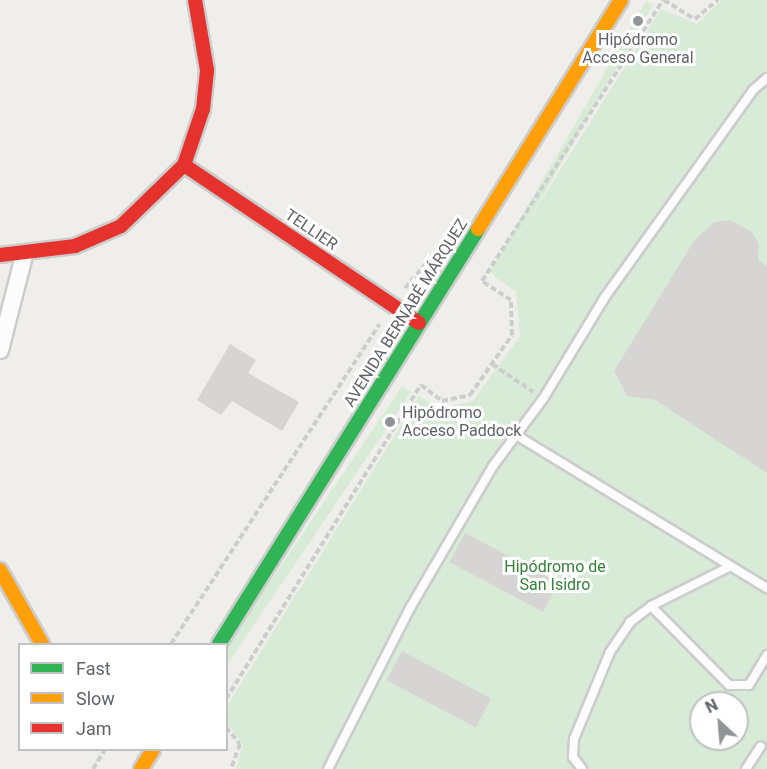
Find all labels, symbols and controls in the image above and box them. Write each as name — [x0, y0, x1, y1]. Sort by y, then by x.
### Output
marker: Hipódromo Acceso General — [631, 14, 645, 28]
place label: Hipódromo Acceso General — [582, 30, 694, 68]
street label: TELLIER — [281, 205, 341, 255]
street label: AVENIDA BERNABÉ MÁRQUEZ — [340, 215, 472, 411]
place label: Hipódromo Acceso Paddock — [402, 403, 521, 441]
marker: Hipódromo Acceso Paddock — [383, 415, 397, 429]
park label: Hipódromo de San Isidro — [504, 557, 606, 595]
legend — [18, 643, 228, 751]
text: Fast — [76, 658, 111, 679]
text: Slow — [76, 688, 115, 709]
north arrow — [689, 691, 749, 751]
text: N — [703, 695, 721, 717]
text: Jam — [76, 718, 112, 739]

